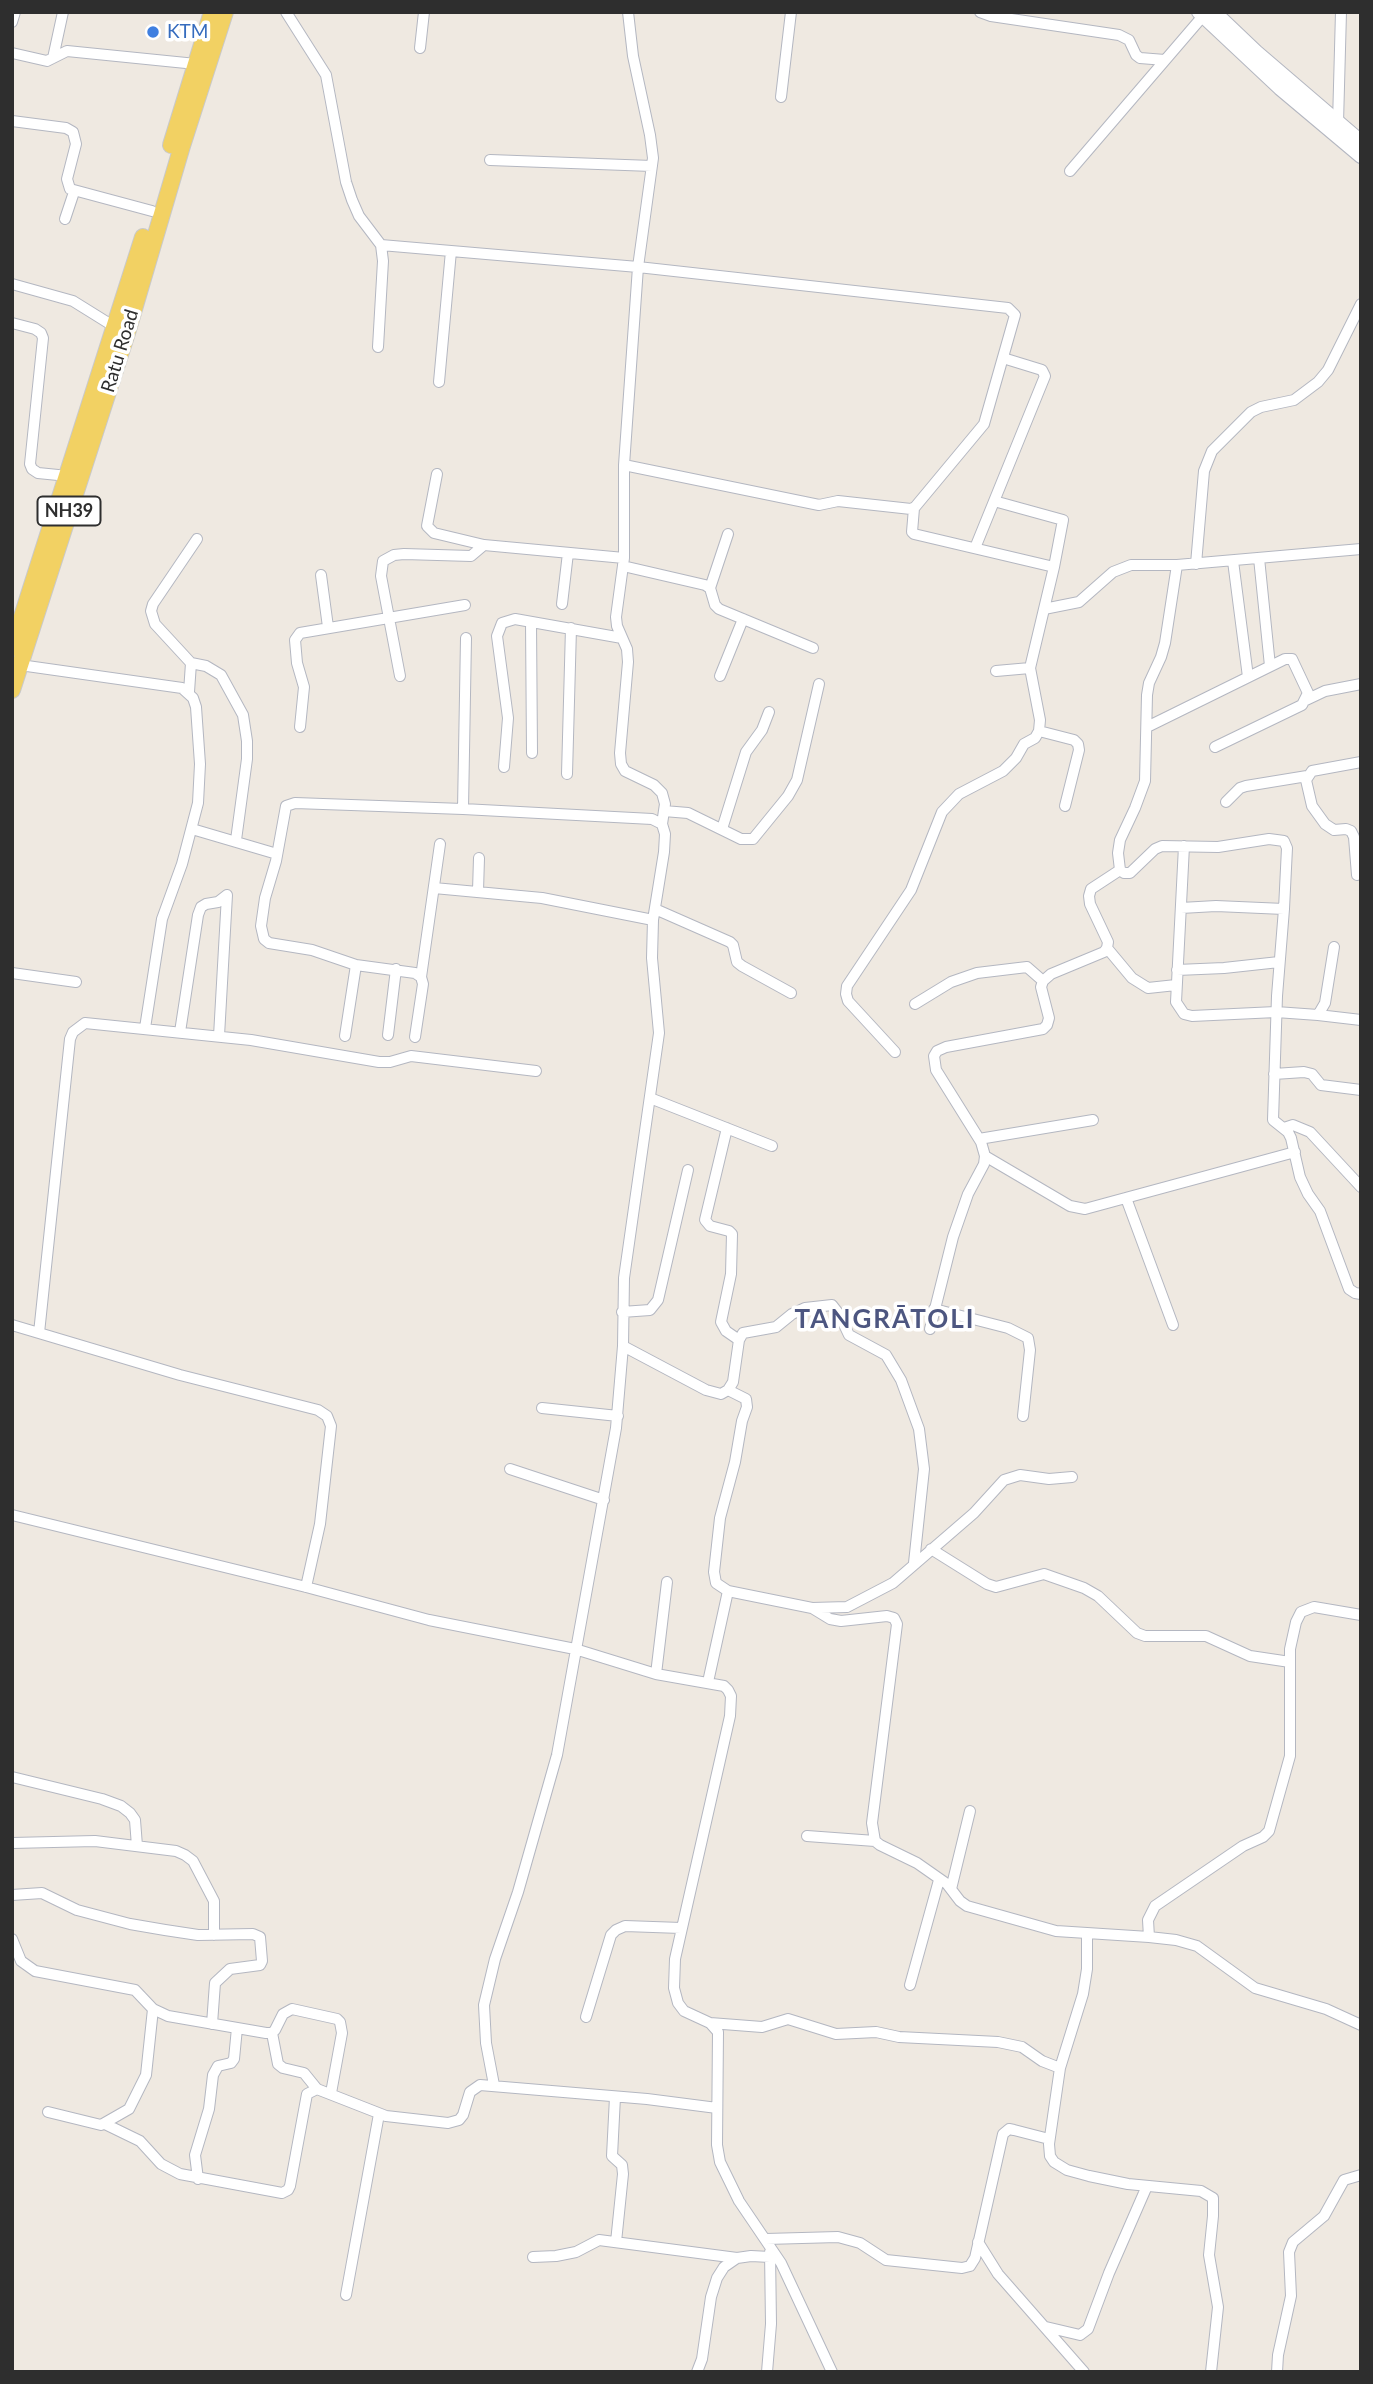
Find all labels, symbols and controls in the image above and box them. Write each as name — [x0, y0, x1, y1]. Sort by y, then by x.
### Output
place label: KTM — [167, 21, 208, 43]
marker: KTM — [145, 24, 161, 40]
street label: Ratu Road — [97, 307, 143, 395]
road number: NH39 — [38, 496, 100, 526]
district label: TANGRĀTOLI — [796, 1304, 974, 1336]

